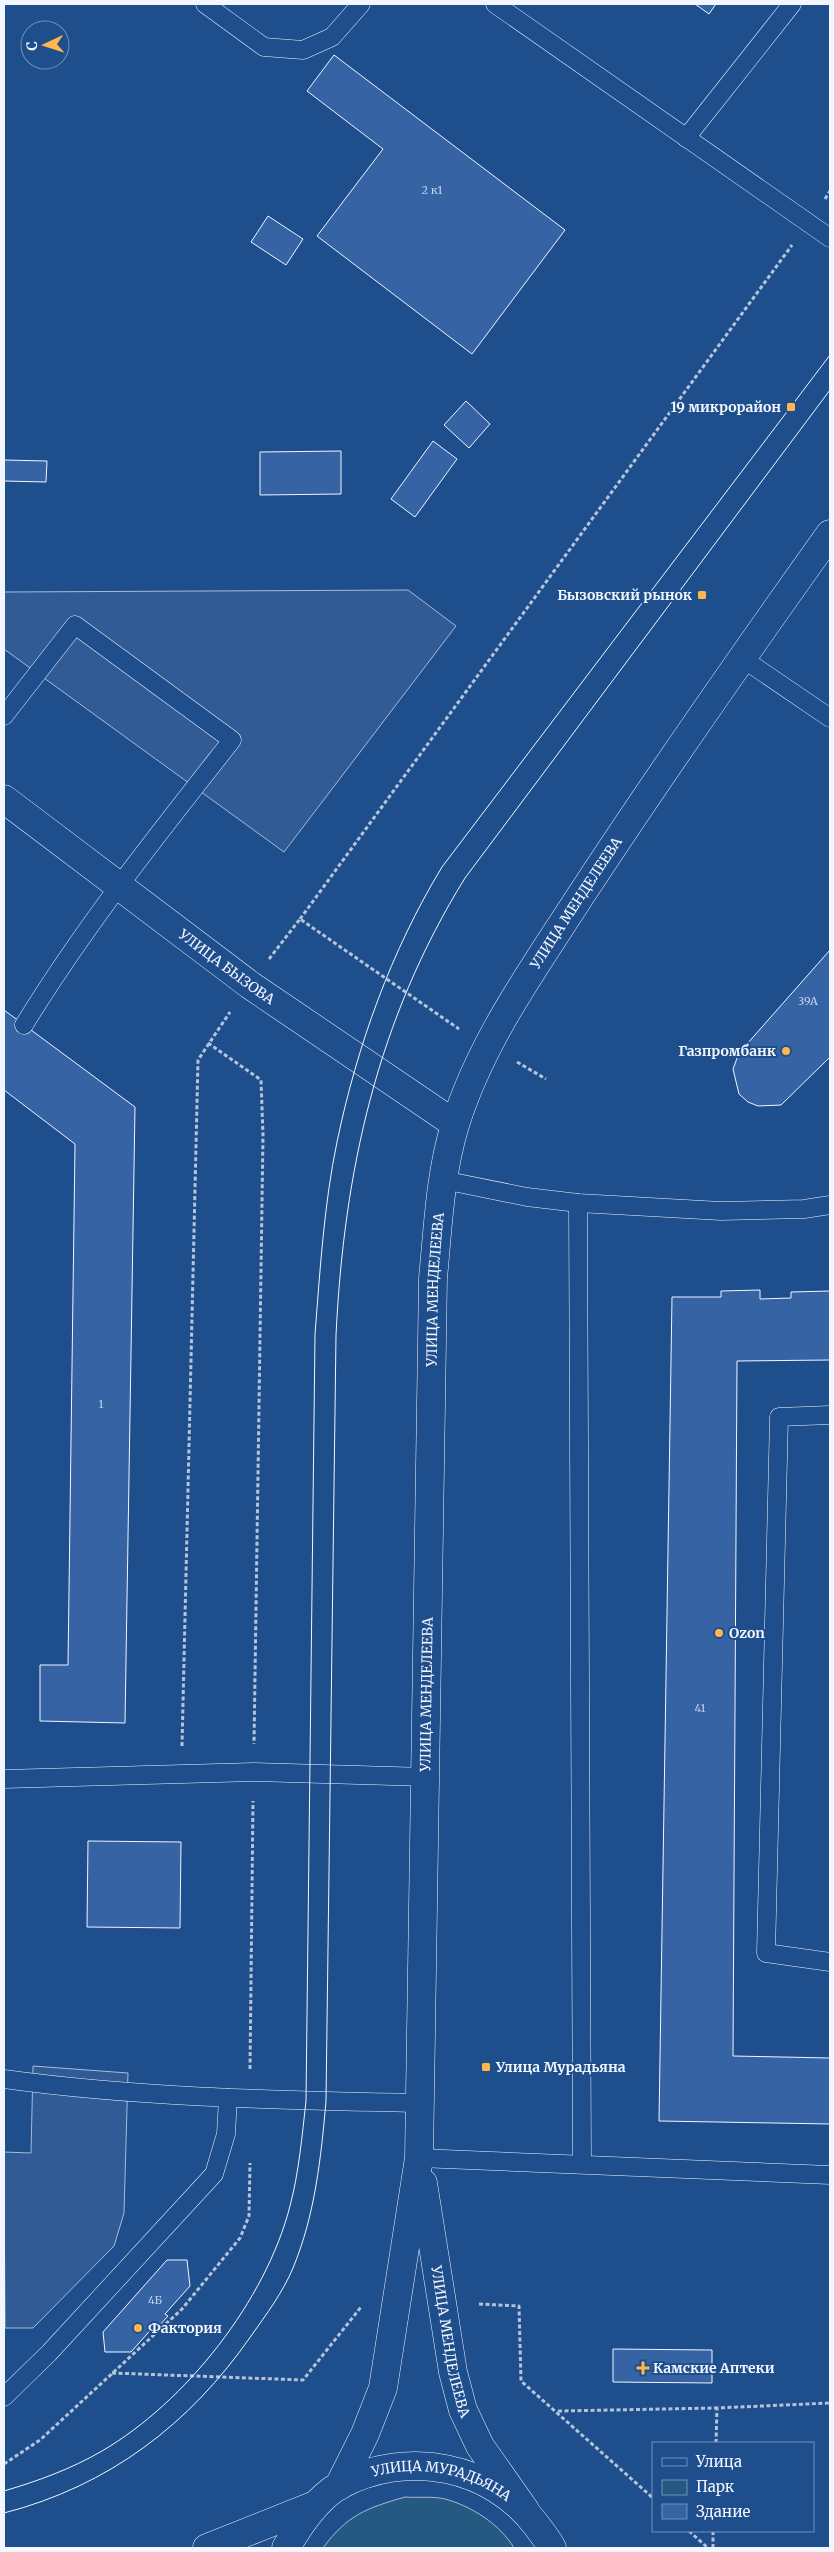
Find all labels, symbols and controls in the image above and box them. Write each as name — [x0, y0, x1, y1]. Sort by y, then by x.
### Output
north arrow — [20, 20, 70, 70]
text: С — [23, 41, 41, 51]
house number: 2 к1 — [422, 183, 442, 197]
place label: 19 микрорайон — [670, 398, 781, 416]
marker: 19 микрорайон — [785, 401, 797, 413]
place label: Бызовский рынок — [557, 586, 693, 604]
marker: Бызовский рынок — [696, 589, 708, 601]
street label: УЛИЦА МЕНДЕЛЕЕВА — [526, 833, 626, 973]
street label: УЛИЦА БЫЗОВА — [174, 925, 279, 1008]
house number: 39А — [798, 994, 818, 1008]
place label: Газпромбанк — [678, 1042, 777, 1060]
marker: Газпромбанк — [780, 1045, 792, 1057]
street label: УЛИЦА МЕНДЕЛЕЕВА — [423, 1211, 448, 1368]
house number: 1 — [99, 1397, 104, 1411]
street label: УЛИЦА МЕНДЕЛЕЕВА — [416, 1617, 437, 1773]
place label: Ozon — [729, 1624, 765, 1642]
marker: Ozon — [713, 1627, 725, 1639]
house number: 41 — [695, 1701, 705, 1715]
place label: Улица Мурадьяна — [495, 2058, 626, 2076]
marker: Улица Мурадьяна — [480, 2061, 492, 2073]
street label: УЛИЦА МЕНДЕЛЕЕВА — [427, 2263, 474, 2421]
house number: 4Б — [148, 2293, 162, 2307]
place label: Фактория — [148, 2319, 222, 2337]
marker: Фактория — [132, 2322, 144, 2334]
place label: Камские Аптеки — [653, 2359, 775, 2377]
marker: Камские Аптеки — [637, 2362, 649, 2374]
legend — [652, 2442, 814, 2532]
text: Улица — [695, 2452, 742, 2471]
street label: УЛИЦА МУРАДЬЯНА — [369, 2457, 515, 2505]
text: Парк — [696, 2477, 735, 2496]
text: Здание — [696, 2502, 750, 2521]

